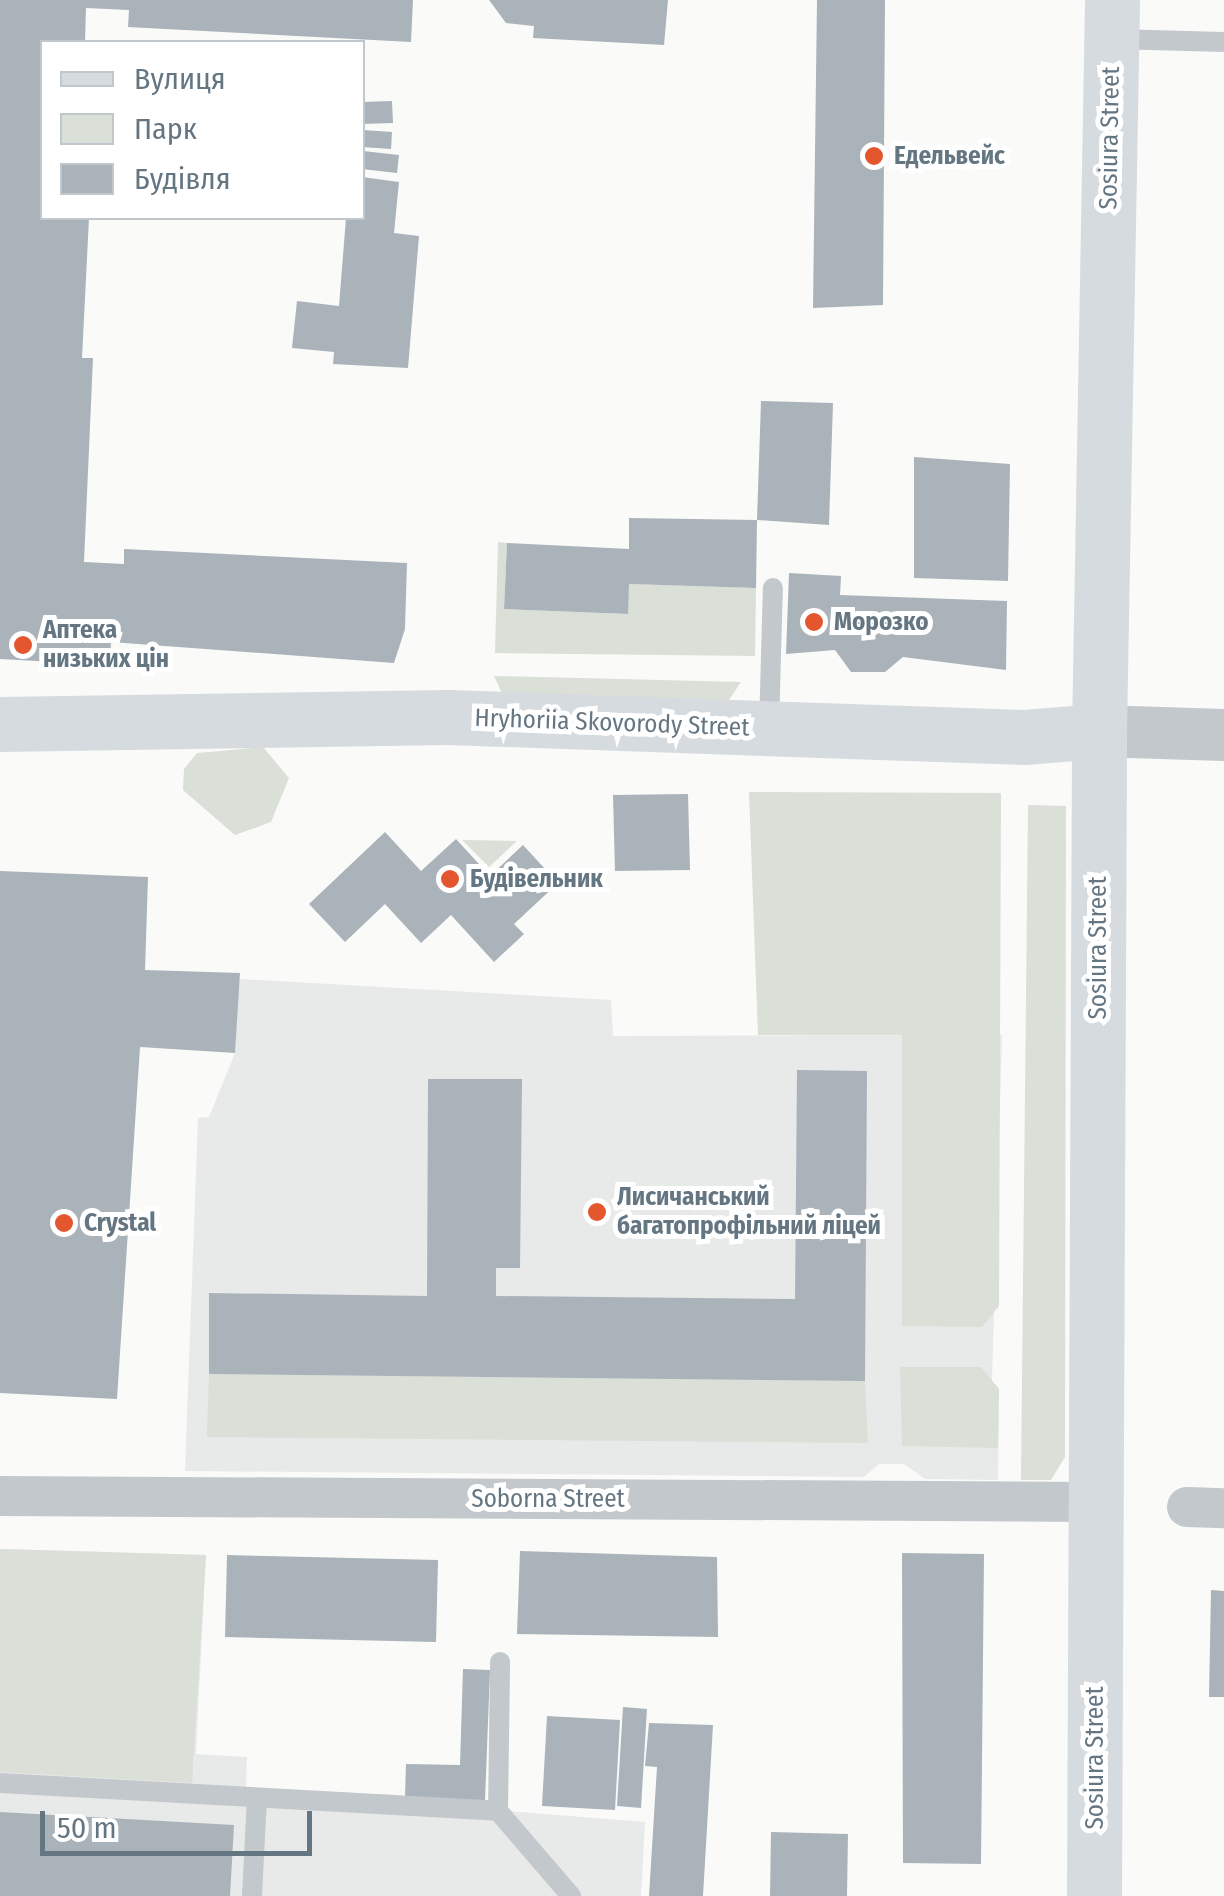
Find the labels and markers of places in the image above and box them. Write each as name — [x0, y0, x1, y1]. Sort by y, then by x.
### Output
place label: Едельвейс — [894, 141, 1005, 171]
marker: Едельвейс — [863, 145, 885, 167]
place label: Морозко — [834, 607, 928, 637]
marker: Морозко — [803, 611, 825, 633]
place label: Аптека низьких цін — [43, 616, 169, 675]
marker: Аптека низьких цін — [12, 634, 34, 656]
place label: Будівельник — [470, 864, 603, 894]
marker: Будівельник — [439, 868, 461, 890]
place label: Лисичанський багатопрофільний ліцей — [617, 1183, 881, 1242]
marker: Лисичанський багатопрофільний ліцей — [586, 1201, 608, 1223]
place label: Crystal — [84, 1208, 156, 1238]
marker: Crystal — [53, 1212, 75, 1234]

